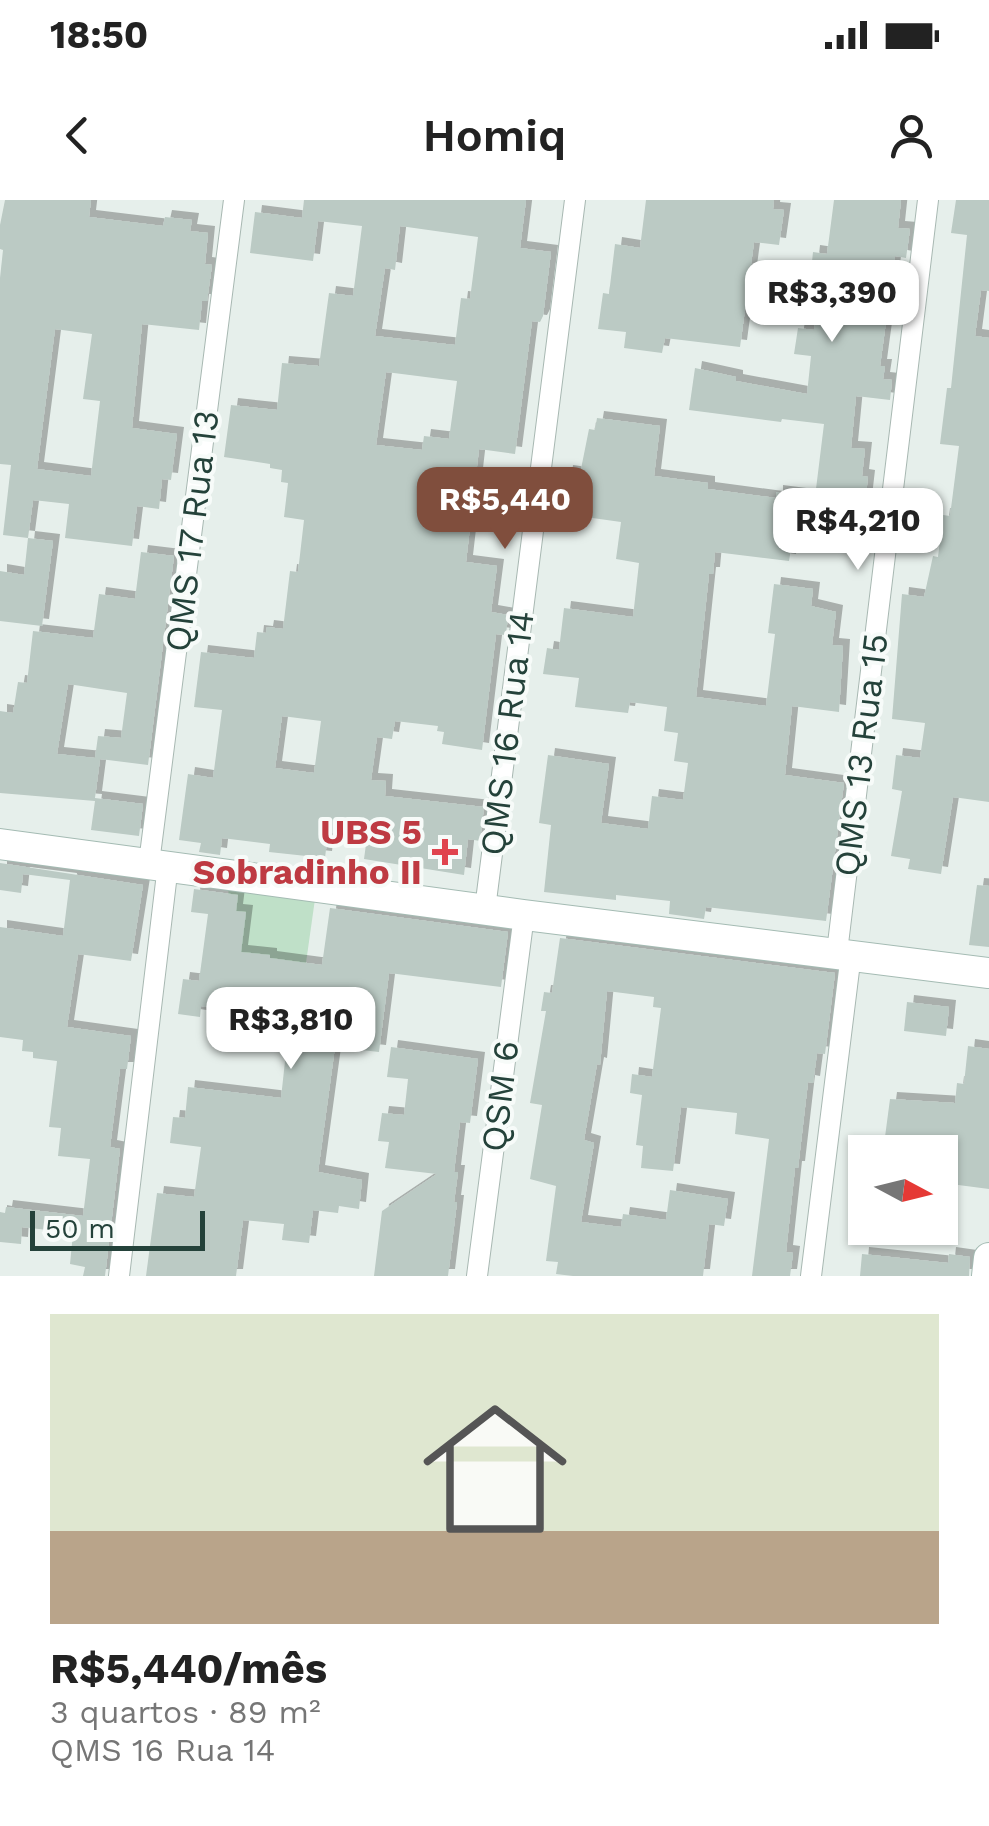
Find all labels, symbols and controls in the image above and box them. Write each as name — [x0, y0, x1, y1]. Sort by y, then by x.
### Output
text: 18:50 — [50, 13, 148, 57]
icon: back — [50, 108, 105, 163]
icon: person — [884, 108, 939, 163]
text: Homiq — [423, 109, 566, 162]
pin: R$3,390 — [740, 260, 924, 345]
text: R$3,390 — [767, 273, 897, 311]
street label: QMS 17 Rua 13 — [156, 408, 228, 654]
pin: R$5,440 — [413, 467, 597, 552]
text: R$5,440 — [439, 480, 571, 518]
pin: R$4,210 — [766, 488, 950, 573]
text: R$4,210 — [795, 501, 921, 539]
street label: QMS 16 Rua 14 — [471, 608, 543, 858]
street label: QMS 13 Rua 15 — [825, 631, 897, 879]
place label: UBS 5 Sobradinho II — [193, 811, 422, 893]
marker: UBS 5 Sobradinho II — [432, 839, 458, 865]
pin: R$3,810 — [199, 987, 383, 1072]
text: R$3,810 — [228, 1000, 354, 1038]
street label: QSM 6 — [472, 1038, 528, 1154]
north arrow — [848, 1135, 958, 1245]
map controls — [848, 1135, 958, 1245]
scale bar — [30, 1206, 205, 1250]
text: 50 m — [45, 1212, 115, 1245]
icon: home — [405, 1379, 585, 1559]
text: R$5,440/mês — [50, 1644, 327, 1693]
text: 3 quartos · 89 m² — [50, 1693, 321, 1731]
text: QMS 16 Rua 14 — [50, 1731, 275, 1769]

